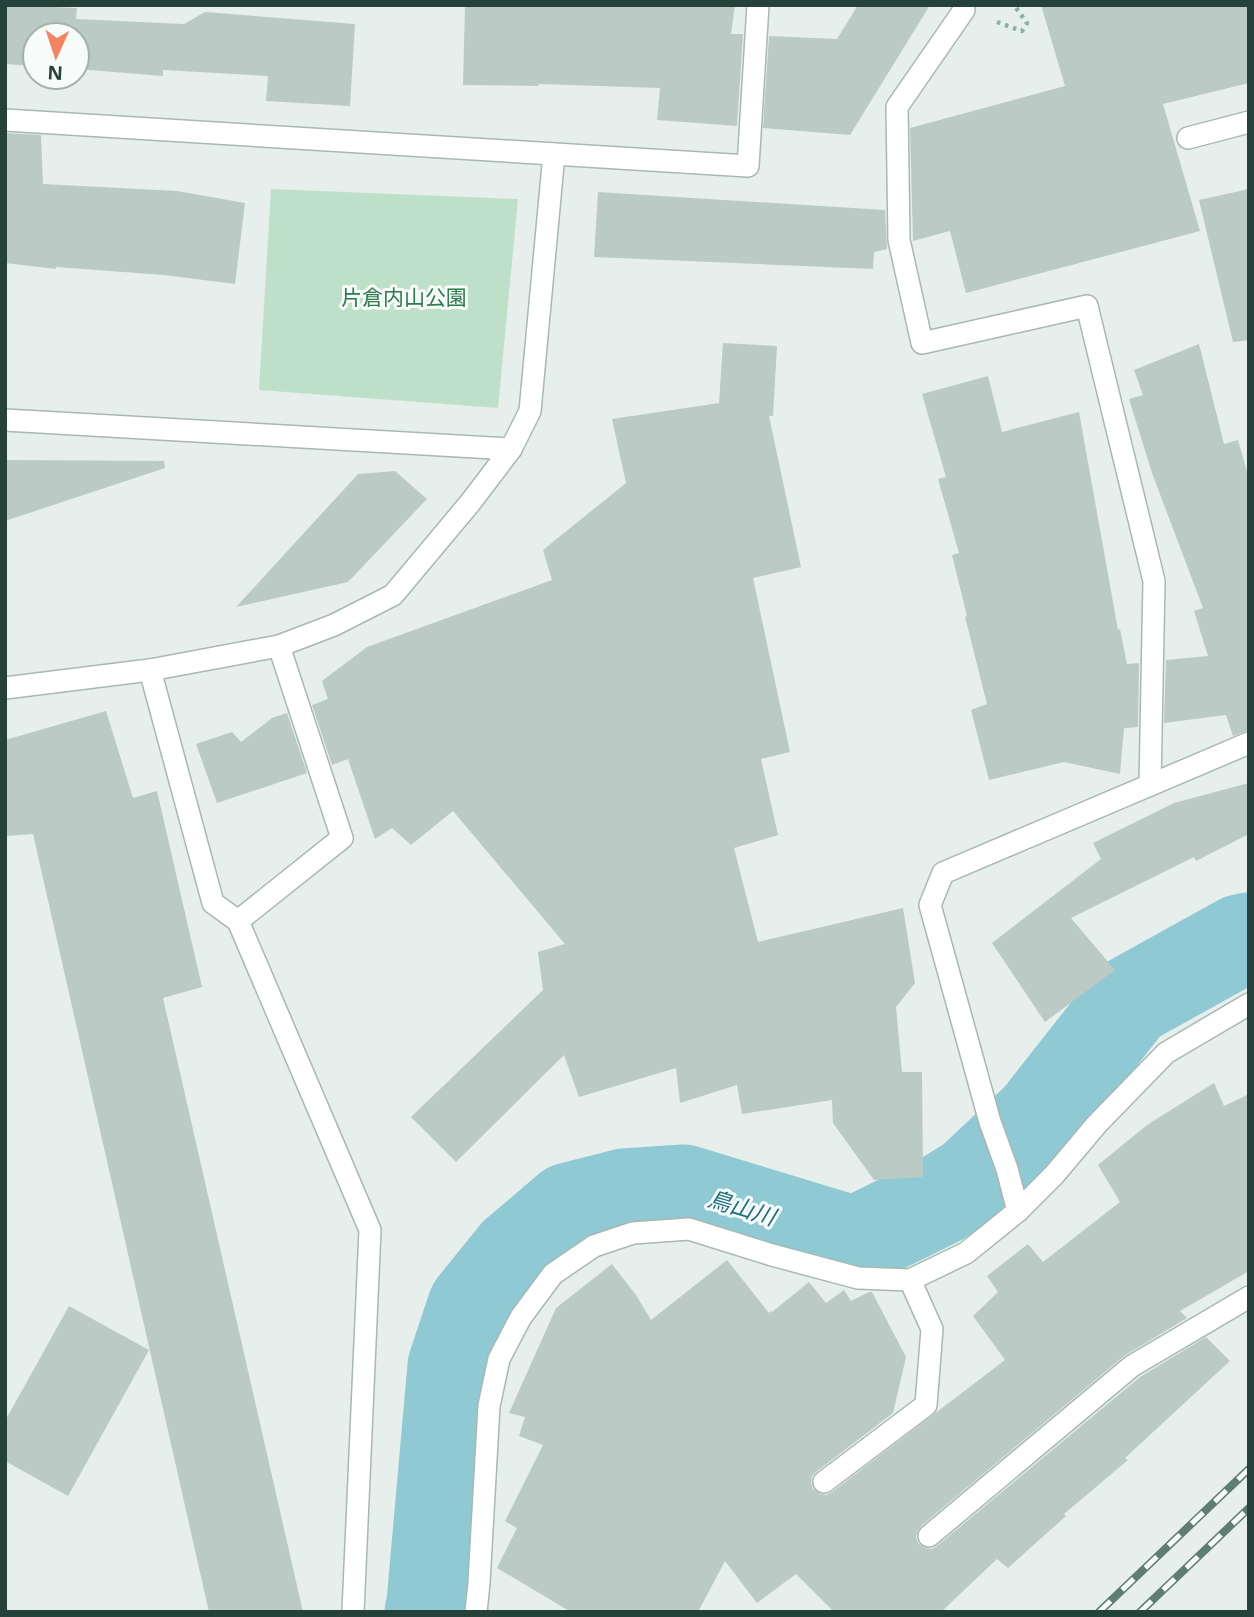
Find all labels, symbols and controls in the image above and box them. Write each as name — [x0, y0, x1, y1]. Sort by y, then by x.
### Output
north arrow — [21, 21, 91, 91]
text: N — [47, 60, 64, 86]
park label: 片倉内山公園 — [341, 283, 467, 311]
water label: 鳥山川 — [704, 1182, 783, 1233]

